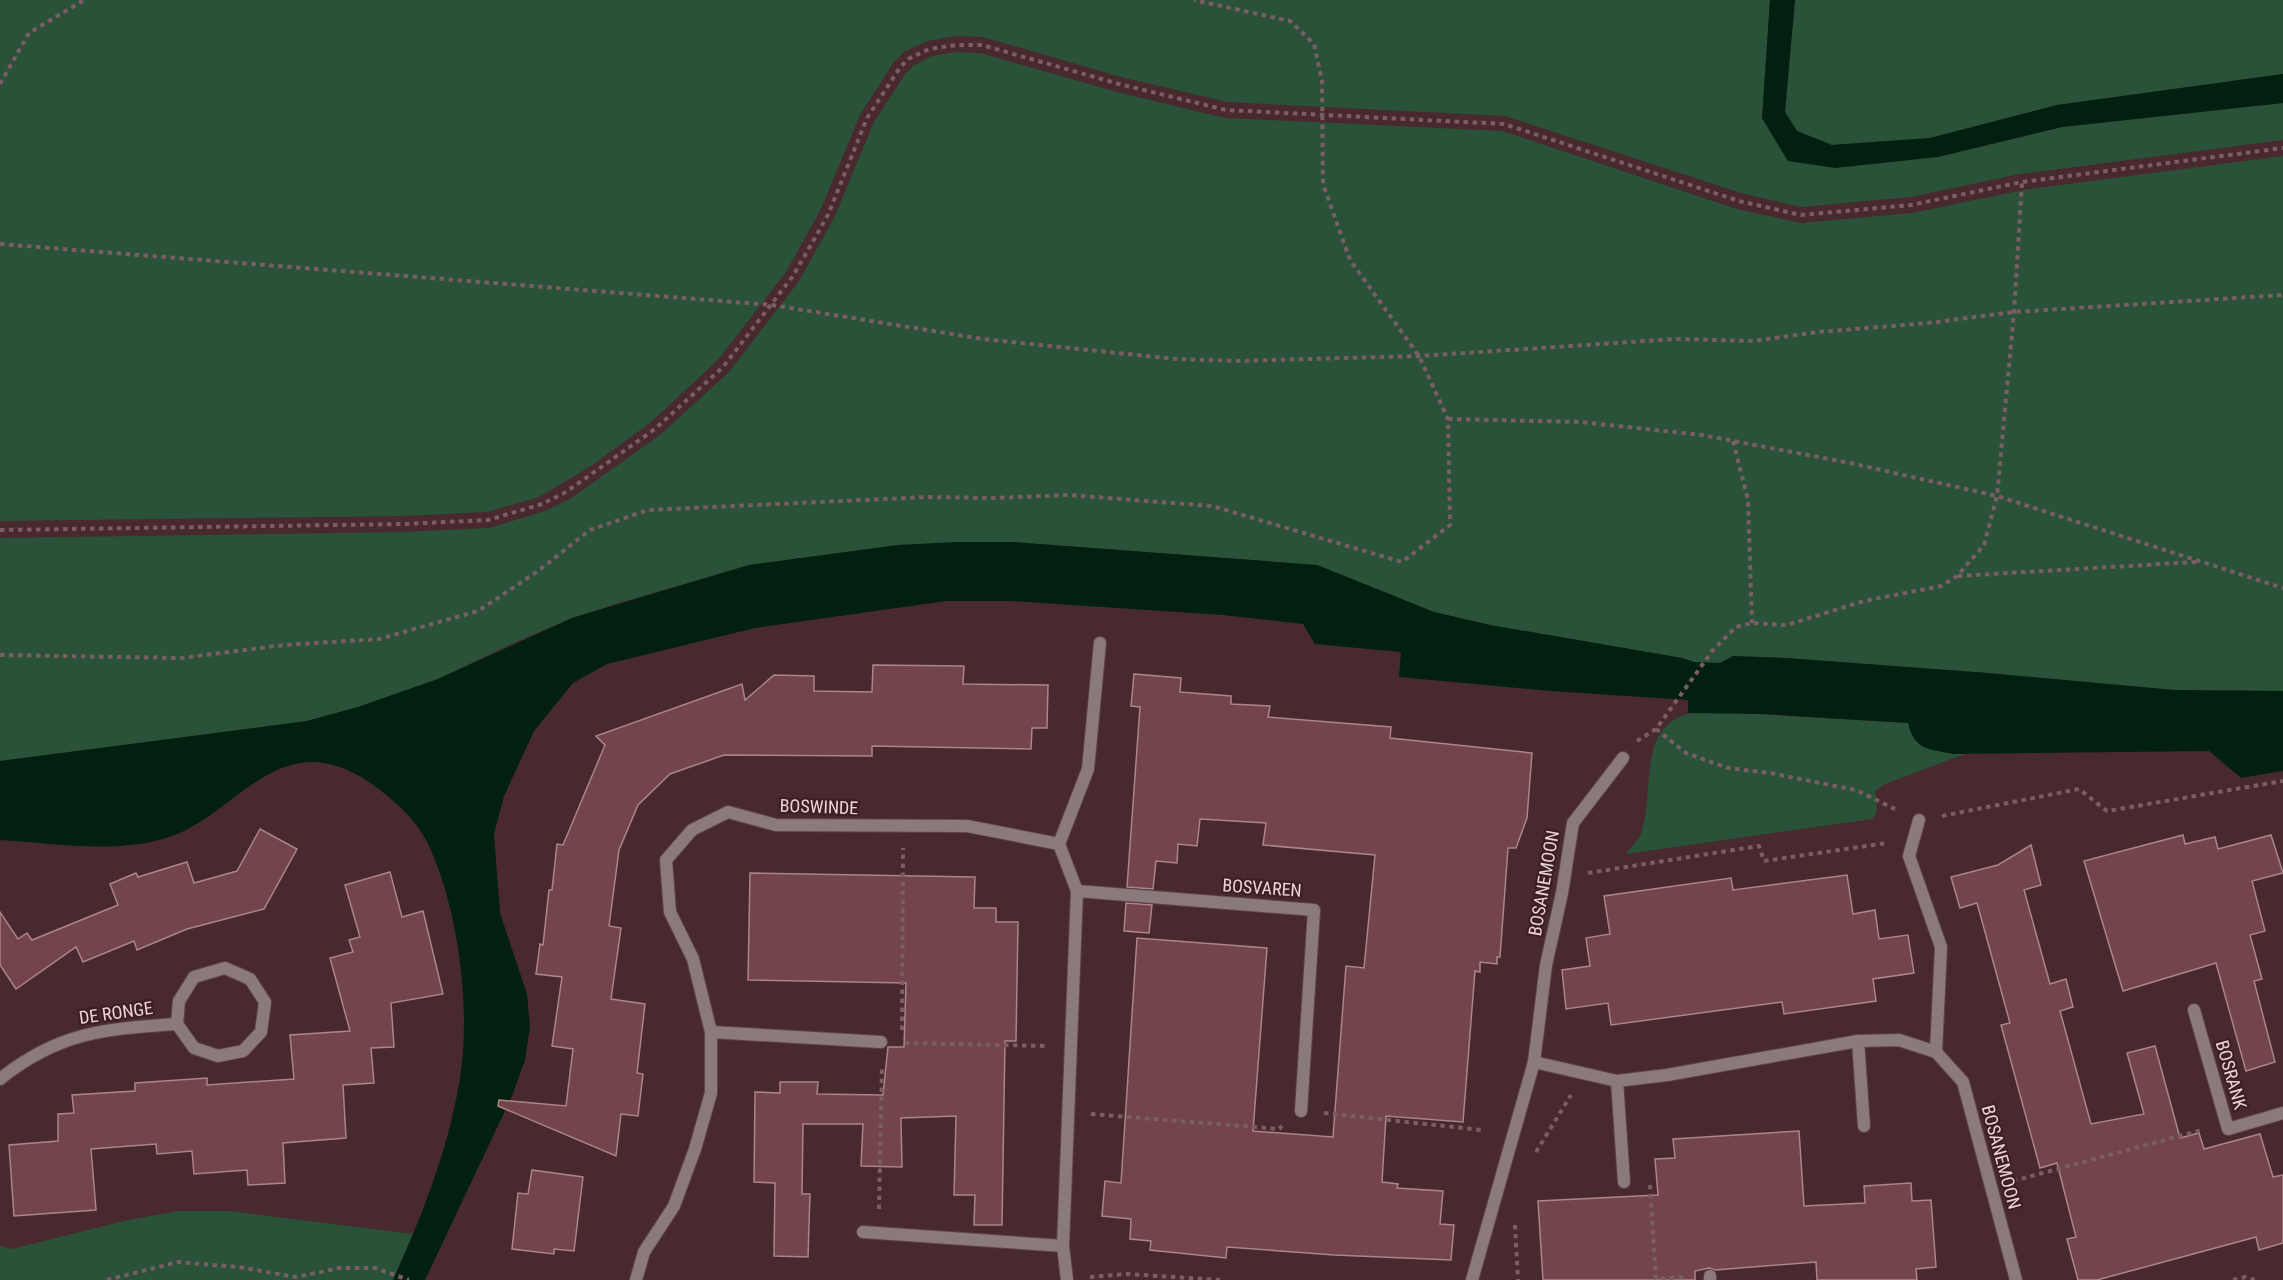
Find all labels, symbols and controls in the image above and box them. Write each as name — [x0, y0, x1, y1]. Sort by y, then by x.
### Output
street label: BOSWINDE — [779, 795, 859, 818]
street label: BOSANEMOON — [1524, 828, 1563, 937]
street label: BOSVAREN — [1222, 874, 1302, 901]
street label: DE RONGE — [78, 997, 154, 1028]
street label: BOSRANK — [2212, 1038, 2251, 1112]
street label: BOSANEMOON — [1978, 1103, 2025, 1211]

